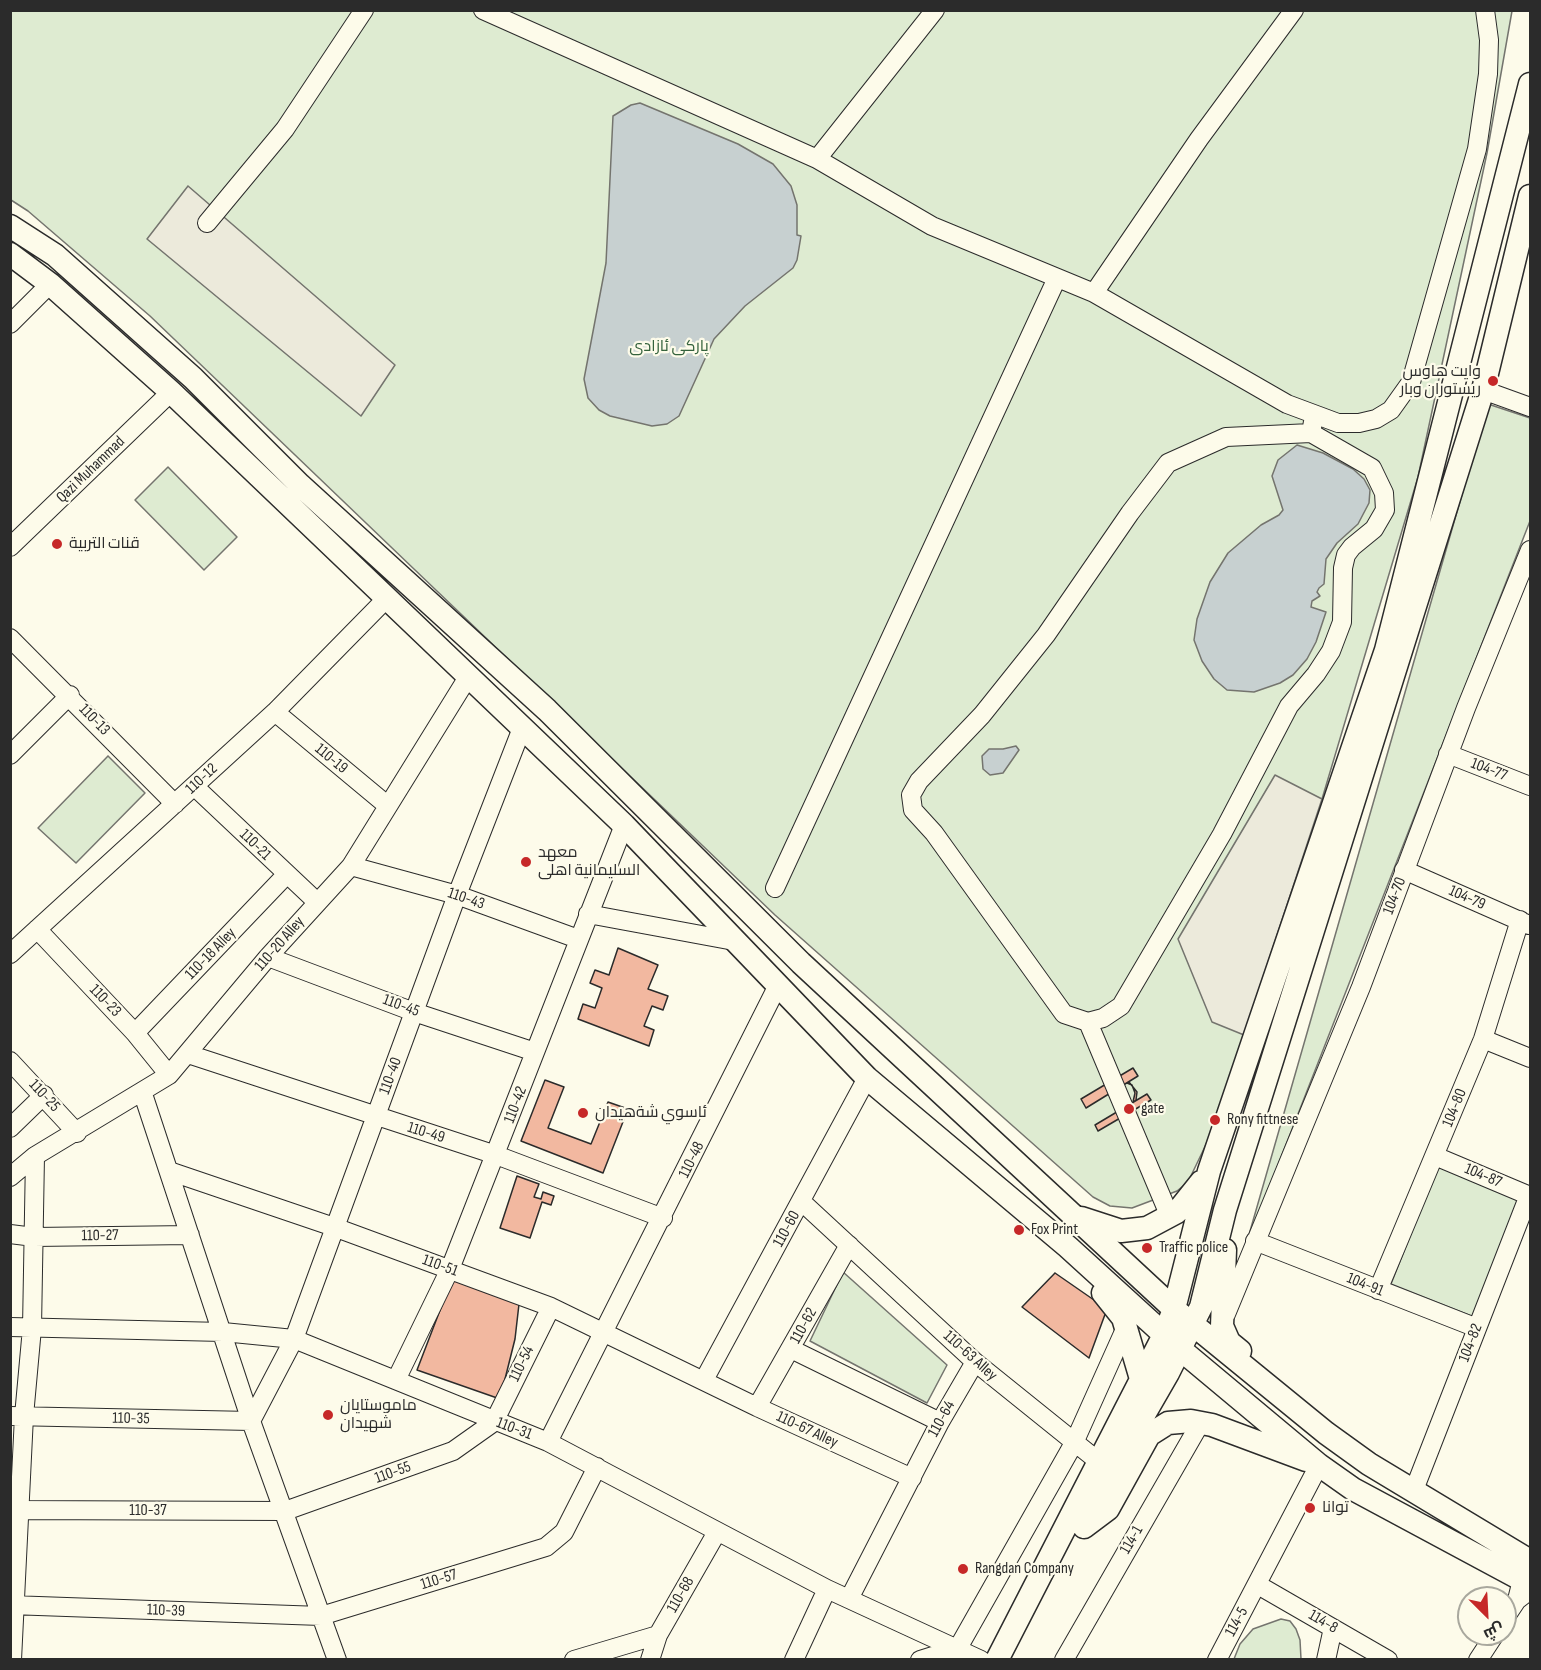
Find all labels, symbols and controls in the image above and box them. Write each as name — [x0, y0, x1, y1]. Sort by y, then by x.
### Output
park label: پارکی ئازادی — [629, 337, 709, 357]
place label: وايت هاوس ريستوران وبار — [1400, 362, 1481, 400]
marker: وايت هاوس ريستوران وبار — [1486, 374, 1500, 388]
street label: Qazi Muhammad — [53, 433, 129, 507]
place label: قنات التربیة — [69, 534, 140, 554]
marker: قنات التربیة — [50, 537, 64, 551]
street label: 110-13 — [74, 700, 114, 740]
street label: 110-19 — [311, 740, 351, 778]
street label: 104-77 — [1468, 754, 1510, 786]
street label: 110-12 — [182, 760, 222, 798]
street label: 110-21 — [235, 825, 275, 865]
place label: معهد السلیمانیة اهلى — [538, 843, 640, 881]
marker: معهد السلیمانیة اهلى — [519, 855, 533, 869]
street label: 104-70 — [1379, 875, 1411, 917]
street label: 104-79 — [1446, 881, 1488, 915]
street label: 110-43 — [445, 884, 487, 914]
street label: 110-20 Alley — [251, 913, 309, 975]
street label: 110-18 Alley — [182, 924, 240, 984]
street label: 110-23 — [85, 981, 125, 1021]
street label: 110-45 — [380, 991, 422, 1021]
street label: 110-40 — [375, 1055, 407, 1097]
street label: 110-25 — [24, 1076, 64, 1116]
street label: 110-42 — [500, 1084, 532, 1126]
street label: 104-80 — [1439, 1086, 1471, 1130]
place label: gate — [1141, 1099, 1165, 1119]
marker: gate — [1122, 1102, 1136, 1116]
place label: ئاسوي شةهيدان — [595, 1103, 707, 1123]
marker: ئاسوي شةهيدان — [576, 1106, 590, 1120]
place label: Rony fittnese — [1227, 1110, 1299, 1130]
marker: Rony fittnese — [1208, 1113, 1222, 1127]
street label: 110-49 — [405, 1118, 447, 1148]
street label: 110-48 — [675, 1139, 709, 1181]
street label: 104-87 — [1461, 1160, 1505, 1192]
street label: 110-60 — [769, 1208, 805, 1250]
place label: Fox Print — [1031, 1220, 1078, 1240]
marker: Fox Print — [1012, 1223, 1026, 1237]
street label: 110-27 — [81, 1226, 119, 1246]
place label: Traffic police — [1159, 1238, 1228, 1258]
marker: Traffic police — [1140, 1241, 1154, 1255]
street label: 110-51 — [420, 1251, 460, 1281]
street label: 104-91 — [1344, 1269, 1386, 1301]
street label: 110-62 — [786, 1305, 822, 1347]
street label: 104-82 — [1455, 1321, 1487, 1365]
street label: 110-63 Alley — [939, 1327, 1001, 1385]
street label: 110-54 — [505, 1343, 539, 1385]
place label: ماموستايان شهيدان — [340, 1396, 417, 1434]
street label: 110-64 — [924, 1398, 960, 1440]
street label: 110-67 Alley — [773, 1407, 841, 1453]
marker: ماموستايان شهيدان — [321, 1408, 335, 1422]
street label: 110-35 — [112, 1409, 150, 1429]
street label: 110-31 — [494, 1413, 534, 1445]
street label: 110-55 — [372, 1458, 414, 1488]
place label: توانا — [1322, 1498, 1349, 1518]
street label: 110-37 — [129, 1501, 167, 1521]
marker: توانا — [1303, 1501, 1317, 1515]
street label: 114-1 — [1116, 1522, 1148, 1558]
place label: Rangdan Company — [975, 1559, 1074, 1579]
marker: Rangdan Company — [956, 1562, 970, 1576]
street label: 110-57 — [419, 1565, 459, 1595]
street label: 110-68 — [663, 1574, 699, 1616]
north arrow — [1457, 1586, 1517, 1646]
street label: 110-39 — [147, 1601, 185, 1621]
street label: 114-5 — [1221, 1604, 1253, 1640]
street label: 114-8 — [1305, 1606, 1341, 1638]
text: ش — [1480, 1618, 1507, 1644]

